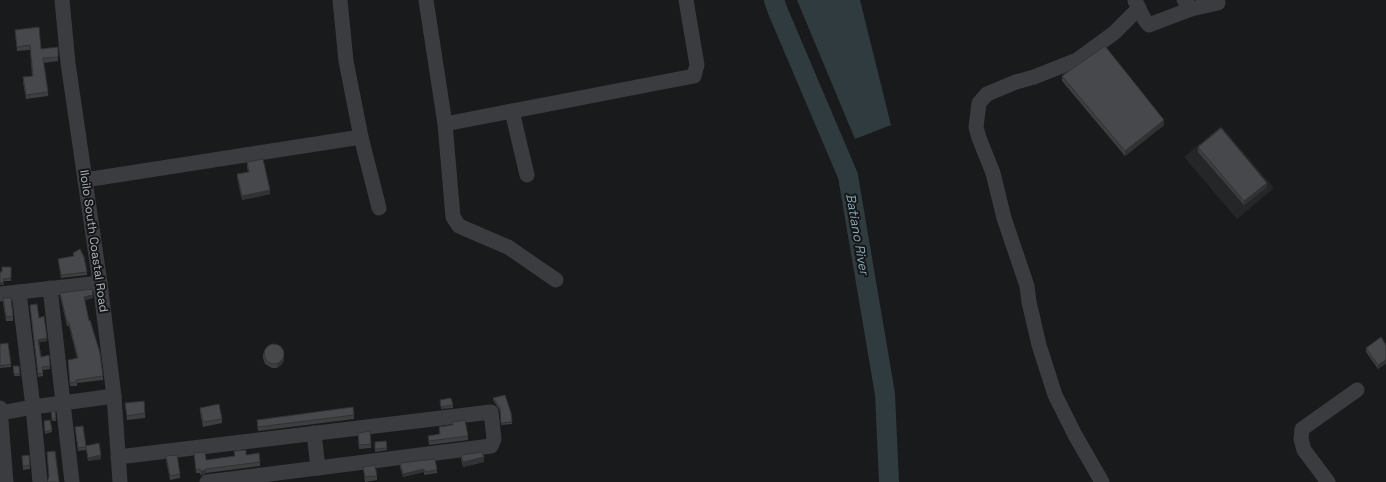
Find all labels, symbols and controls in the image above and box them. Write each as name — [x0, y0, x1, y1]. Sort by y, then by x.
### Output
street label: Iloilo South Coastal Road — [76, 169, 112, 313]
water label: Batiano River — [842, 192, 873, 278]

